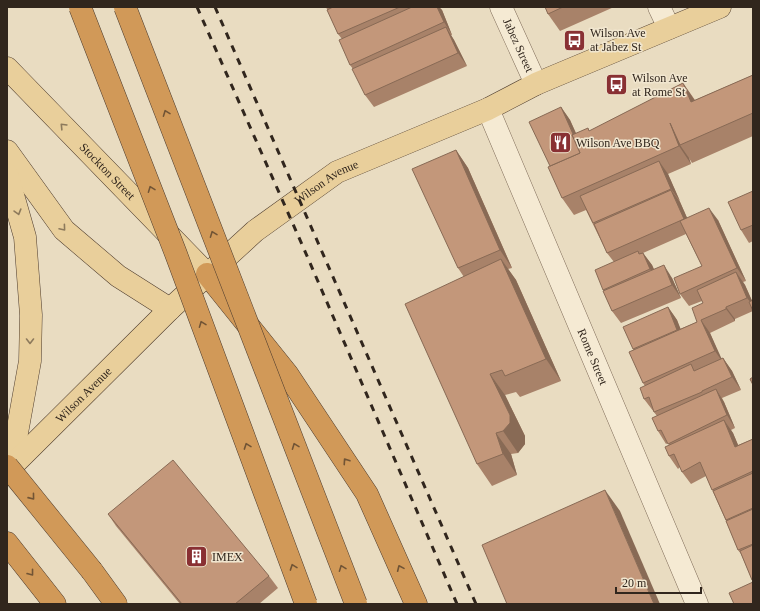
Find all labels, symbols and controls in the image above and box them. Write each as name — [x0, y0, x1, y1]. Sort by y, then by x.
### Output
street label: Jabez Street — [500, 16, 537, 75]
place label: Wilson Ave at Jabez St — [590, 26, 646, 54]
bus stop icon: Wilson Ave at Jabez St — [561, 27, 587, 53]
place label: Wilson Ave at Rome St — [632, 71, 688, 99]
bus stop icon: Wilson Ave at Rome St — [603, 72, 629, 98]
one-way arrow — [162, 109, 170, 116]
one-way arrow — [60, 123, 68, 131]
restaurant icon: Wilson Ave BBQ — [548, 130, 574, 156]
place label: Wilson Ave BBQ — [576, 136, 660, 150]
street label: Stockton Street — [77, 140, 138, 203]
street label: Wilson Avenue — [292, 157, 360, 207]
one-way arrow — [148, 185, 156, 192]
one-way arrow — [13, 208, 22, 215]
one-way arrow — [58, 223, 65, 230]
one-way arrow — [209, 230, 217, 237]
one-way arrow — [199, 320, 207, 327]
street label: Rome Street — [575, 327, 611, 388]
one-way arrow — [26, 338, 35, 344]
street label: Wilson Avenue — [53, 364, 114, 426]
one-way arrow — [244, 442, 252, 449]
one-way arrow — [292, 443, 300, 451]
one-way arrow — [343, 459, 350, 466]
one-way arrow — [27, 492, 34, 499]
building icon: IMEX — [184, 544, 210, 570]
place label: IMEX — [212, 550, 243, 564]
one-way arrow — [289, 564, 297, 571]
one-way arrow — [338, 564, 346, 571]
one-way arrow — [397, 565, 405, 573]
one-way arrow — [26, 568, 33, 575]
scale bar — [616, 569, 701, 595]
text: 20 m — [622, 576, 647, 590]

